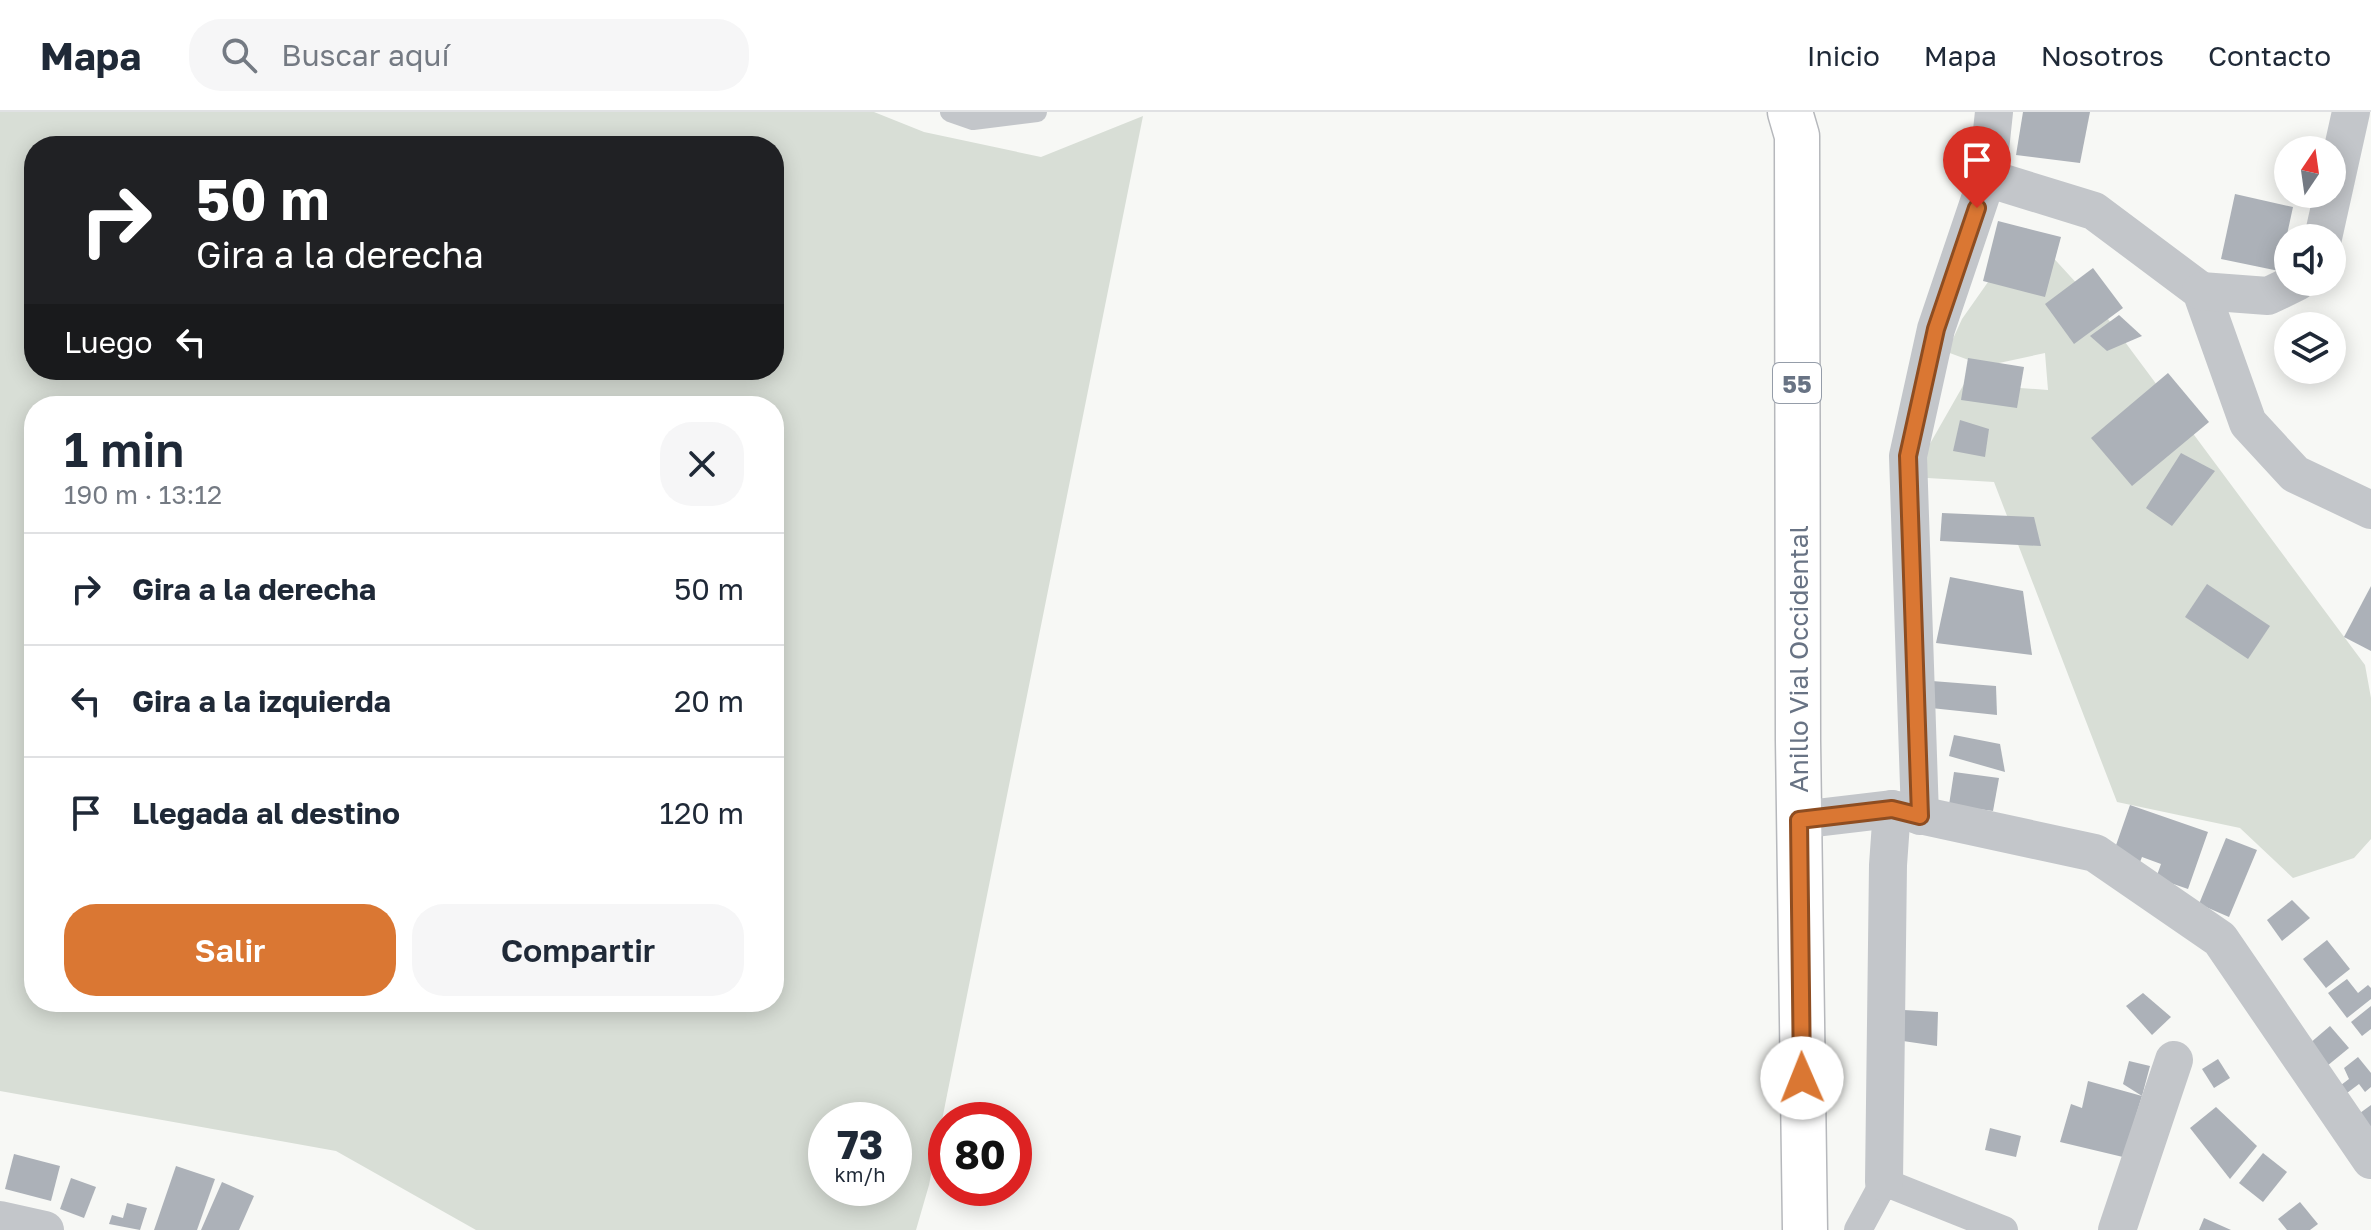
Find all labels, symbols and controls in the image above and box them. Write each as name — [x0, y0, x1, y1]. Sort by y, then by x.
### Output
search box — [189, 19, 749, 91]
text: Mapa — [40, 33, 141, 78]
icon: search — [217, 33, 261, 77]
text: Buscar aquí — [281, 37, 450, 73]
text: Inicio — [1807, 39, 1880, 72]
text: Mapa — [1924, 39, 1997, 72]
text: Nosotros — [2041, 39, 2164, 72]
text: Contacto — [2208, 39, 2331, 72]
pin — [1943, 126, 2011, 208]
north arrow — [2274, 136, 2346, 208]
map controls — [2274, 136, 2346, 384]
icon: arrive — [1955, 138, 1999, 182]
text: 50 m — [196, 165, 330, 232]
icon: right — [64, 168, 168, 272]
button: sound — [2274, 224, 2346, 296]
text: Gira a la derecha — [196, 233, 484, 276]
button: layers — [2274, 312, 2346, 384]
icon: left — [169, 320, 213, 364]
text: Luego — [64, 324, 153, 360]
road number: 55 — [1773, 363, 1821, 403]
text: 1 min — [64, 420, 184, 478]
button: close — [660, 422, 744, 506]
text: 190 m · 13:12 — [64, 479, 222, 510]
street label: Anillo Vial Occidental — [1783, 525, 1814, 793]
icon: right — [64, 567, 108, 611]
text: Gira a la derecha — [132, 571, 376, 607]
text: 50 m — [674, 571, 744, 607]
icon: left — [64, 679, 108, 723]
text: Gira a la izquierda — [132, 683, 391, 719]
text: 20 m — [674, 683, 744, 719]
icon: arrive — [64, 791, 108, 835]
text: Llegada al destino — [132, 795, 400, 831]
text: 120 m — [659, 795, 744, 831]
button: Salir — [64, 904, 396, 996]
button: Compartir — [412, 904, 744, 996]
position arrow — [1760, 1036, 1844, 1120]
speed limit sign: 80 — [928, 1102, 1032, 1206]
text: 73 — [837, 1120, 883, 1168]
text: km/h — [835, 1162, 885, 1186]

